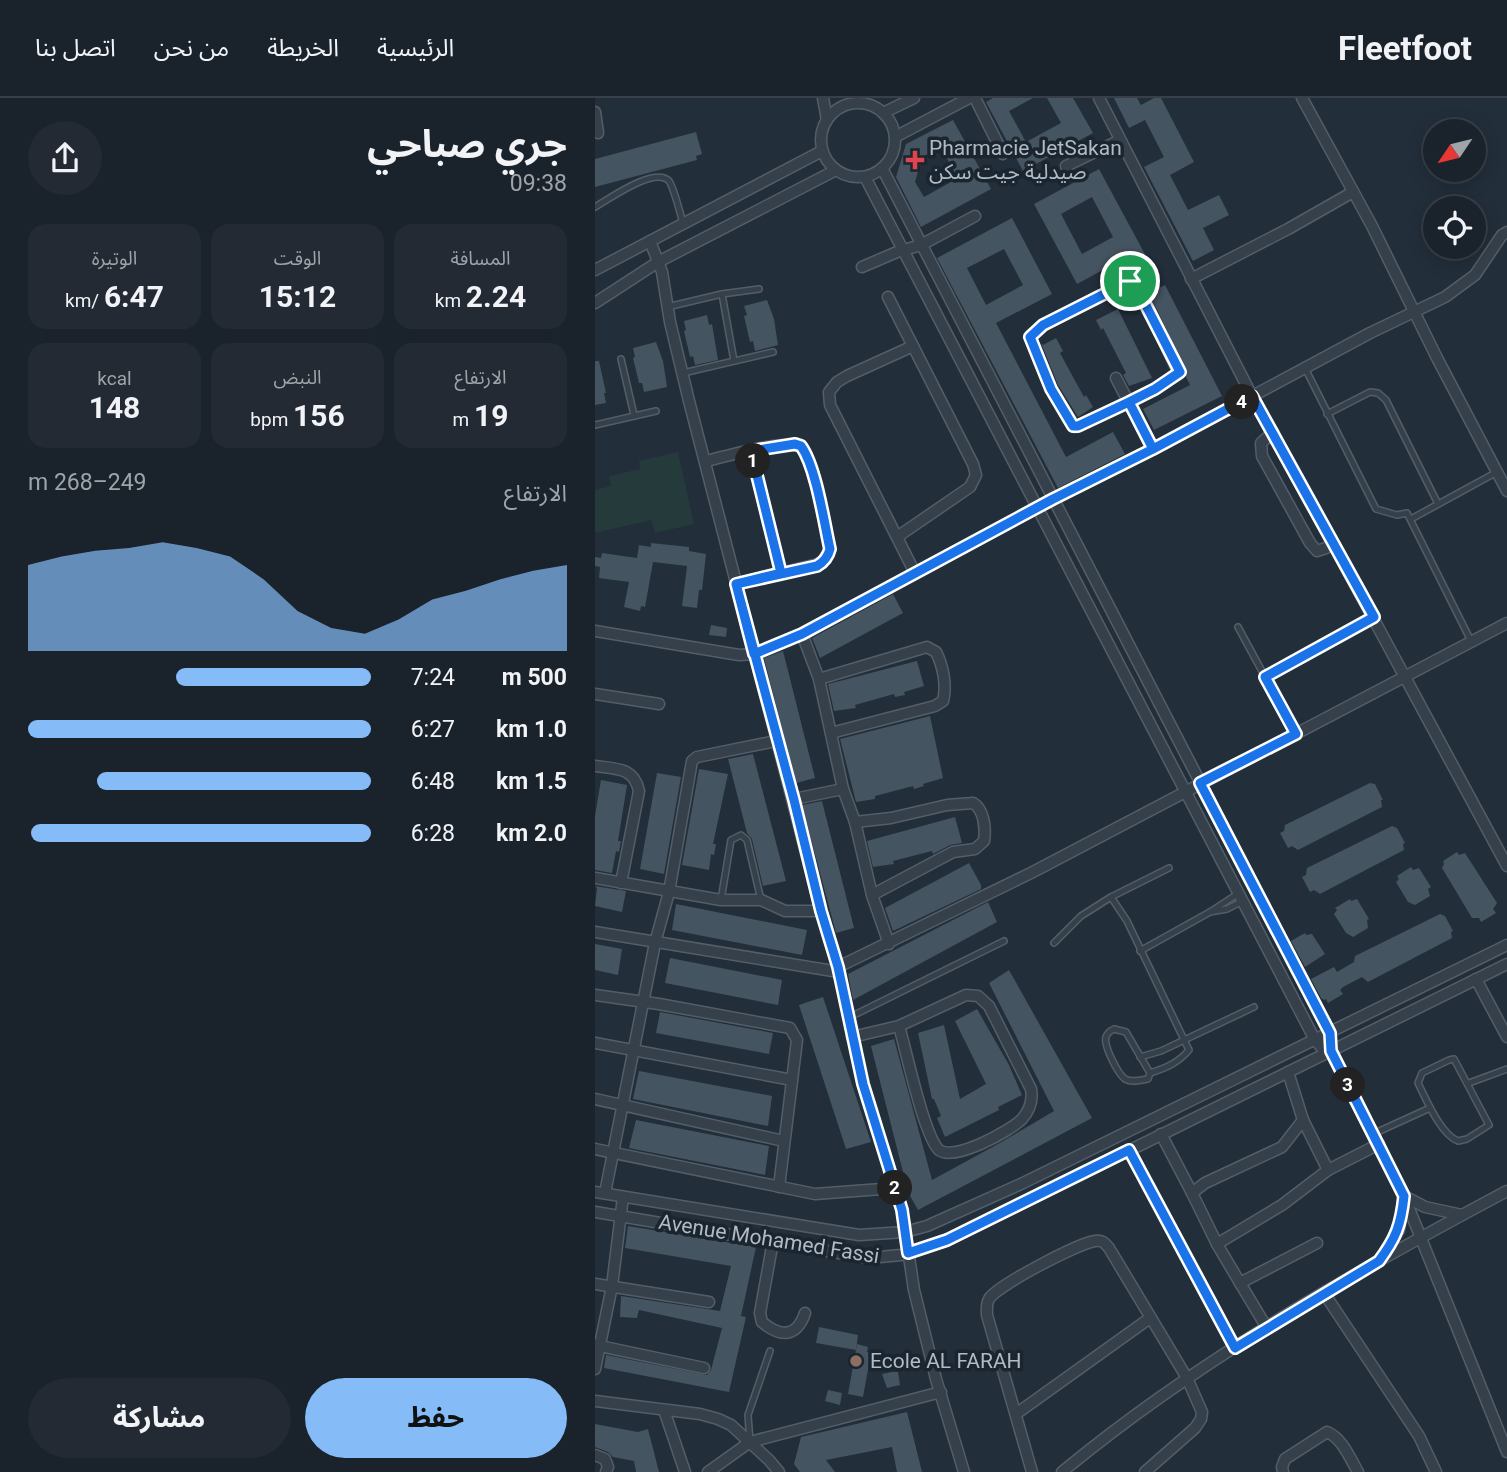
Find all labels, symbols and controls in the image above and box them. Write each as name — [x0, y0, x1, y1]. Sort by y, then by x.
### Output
text: Fleetfoot — [1338, 29, 1472, 68]
text: اتصل بنا — [35, 34, 116, 62]
text: من نحن — [154, 34, 229, 62]
text: الخريطة — [267, 34, 339, 62]
text: الرئيسية — [377, 34, 454, 62]
north arrow — [1423, 119, 1486, 182]
map controls — [1423, 119, 1486, 259]
button: share — [28, 121, 102, 195]
text: جري صباحي — [367, 122, 567, 166]
place label: Pharmacie JetSakan صيدلية جيت سكن — [929, 136, 1122, 184]
marker: Pharmacie JetSakan صيدلية جيت سكن — [907, 152, 923, 168]
text: 09:38 — [510, 170, 567, 197]
button: locate — [1423, 196, 1486, 259]
text: الوتيرة — [92, 247, 137, 270]
text: الوقت — [274, 247, 321, 270]
text: المسافة — [451, 247, 510, 270]
pin — [1100, 251, 1160, 311]
icon: arrive — [1111, 262, 1149, 300]
text: 6:47 — [104, 279, 164, 314]
text: 15:12 — [259, 279, 336, 314]
text: 2.24 — [466, 279, 526, 314]
text: /km — [65, 289, 104, 312]
text: km — [435, 289, 466, 312]
text: النبض — [273, 366, 322, 389]
text: الارتفاع — [454, 366, 507, 389]
text: kcal — [97, 367, 132, 390]
pin: 4 — [1225, 384, 1259, 420]
text: 148 — [89, 390, 140, 425]
text: 4 — [1236, 390, 1247, 413]
text: 156 — [293, 398, 345, 433]
text: 19 — [474, 398, 508, 433]
text: bpm — [250, 408, 293, 431]
text: m — [453, 408, 474, 431]
pin: 1 — [735, 444, 771, 478]
text: 1 — [747, 449, 758, 472]
text: 249–268 m — [28, 469, 147, 496]
text: الارتفاع — [504, 480, 567, 507]
text: 7:24 — [411, 664, 455, 691]
text: 500 m — [502, 664, 567, 691]
text: 6:27 — [411, 716, 455, 743]
text: 1.0 km — [496, 716, 567, 743]
text: 6:48 — [411, 768, 455, 795]
text: 1.5 km — [496, 768, 567, 795]
text: 6:28 — [411, 820, 455, 847]
text: 2.0 km — [496, 820, 567, 847]
pin: 3 — [1331, 1068, 1365, 1102]
text: 3 — [1342, 1073, 1353, 1096]
pin: 2 — [877, 1170, 913, 1206]
text: 2 — [889, 1176, 900, 1199]
street label: Avenue Mohamed Fassi — [657, 1210, 881, 1268]
place label: Ecole AL FARAH — [870, 1349, 1022, 1373]
marker: Ecole AL FARAH — [848, 1353, 864, 1369]
button: مشاركة — [28, 1378, 291, 1458]
button: حفظ — [305, 1378, 567, 1458]

